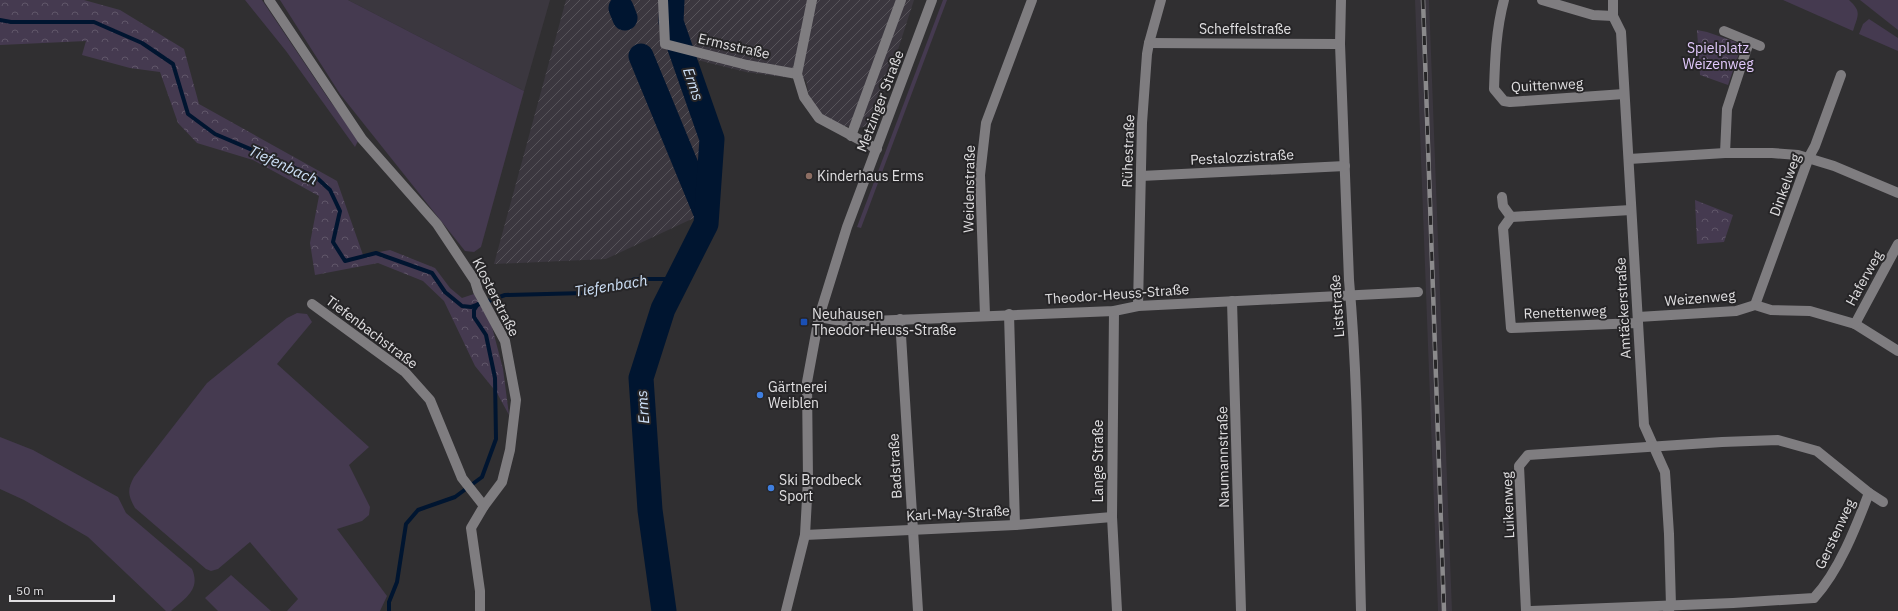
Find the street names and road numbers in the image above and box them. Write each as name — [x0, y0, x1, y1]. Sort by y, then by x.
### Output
street label: Scheffelstraße — [1199, 20, 1291, 38]
street label: Ermsstraße — [696, 29, 772, 63]
street label: Metzinger Straße — [852, 47, 908, 154]
street label: Quittenweg — [1510, 74, 1584, 96]
street label: Rühestraße — [1118, 114, 1138, 188]
street label: Weidenstraße — [959, 145, 979, 233]
street label: Pestalozzistraße — [1190, 145, 1295, 169]
street label: Dinkelweg — [1765, 151, 1805, 219]
street label: Haferweg — [1841, 247, 1887, 309]
street label: Klosterstraße — [469, 255, 524, 340]
street label: Amtäckerstraße — [1611, 257, 1635, 359]
street label: Liststraße — [1326, 274, 1348, 338]
street label: Theodor-Heuss-Straße — [1044, 280, 1190, 308]
street label: Weizenweg — [1664, 286, 1737, 310]
street label: Tiefenbachstraße — [322, 291, 422, 373]
street label: Renettenweg — [1523, 302, 1607, 322]
street label: Naumannstraße — [1213, 406, 1233, 508]
street label: Lange Straße — [1089, 419, 1107, 502]
street label: Badstraße — [884, 432, 906, 499]
street label: Luikenweg — [1498, 471, 1518, 539]
street label: Gerstenweg — [1811, 495, 1859, 572]
street label: Karl-May-Straße — [906, 501, 1011, 525]

